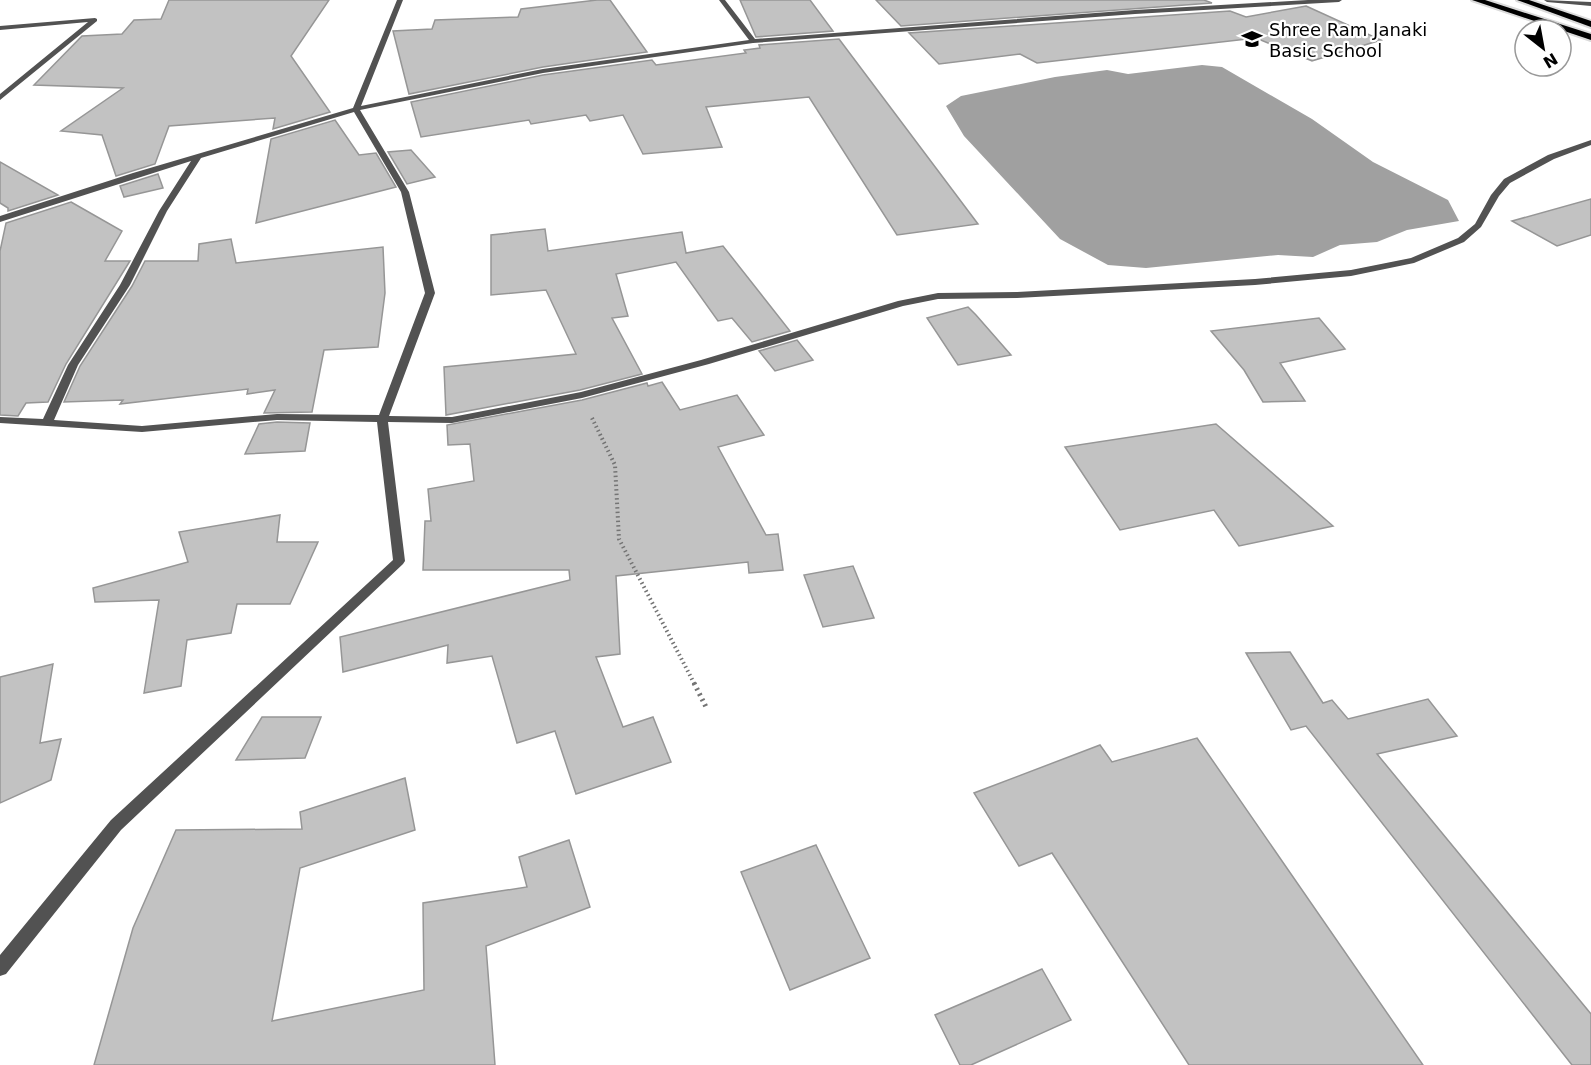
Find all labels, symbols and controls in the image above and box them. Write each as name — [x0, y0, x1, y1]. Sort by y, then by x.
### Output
north arrow — [1513, 18, 1573, 78]
place label: Shree Ram Janaki Basic School — [1269, 19, 1427, 61]
school or university icon: Shree Ram Janaki Basic School — [1240, 27, 1264, 51]
text: N — [1540, 49, 1561, 72]

